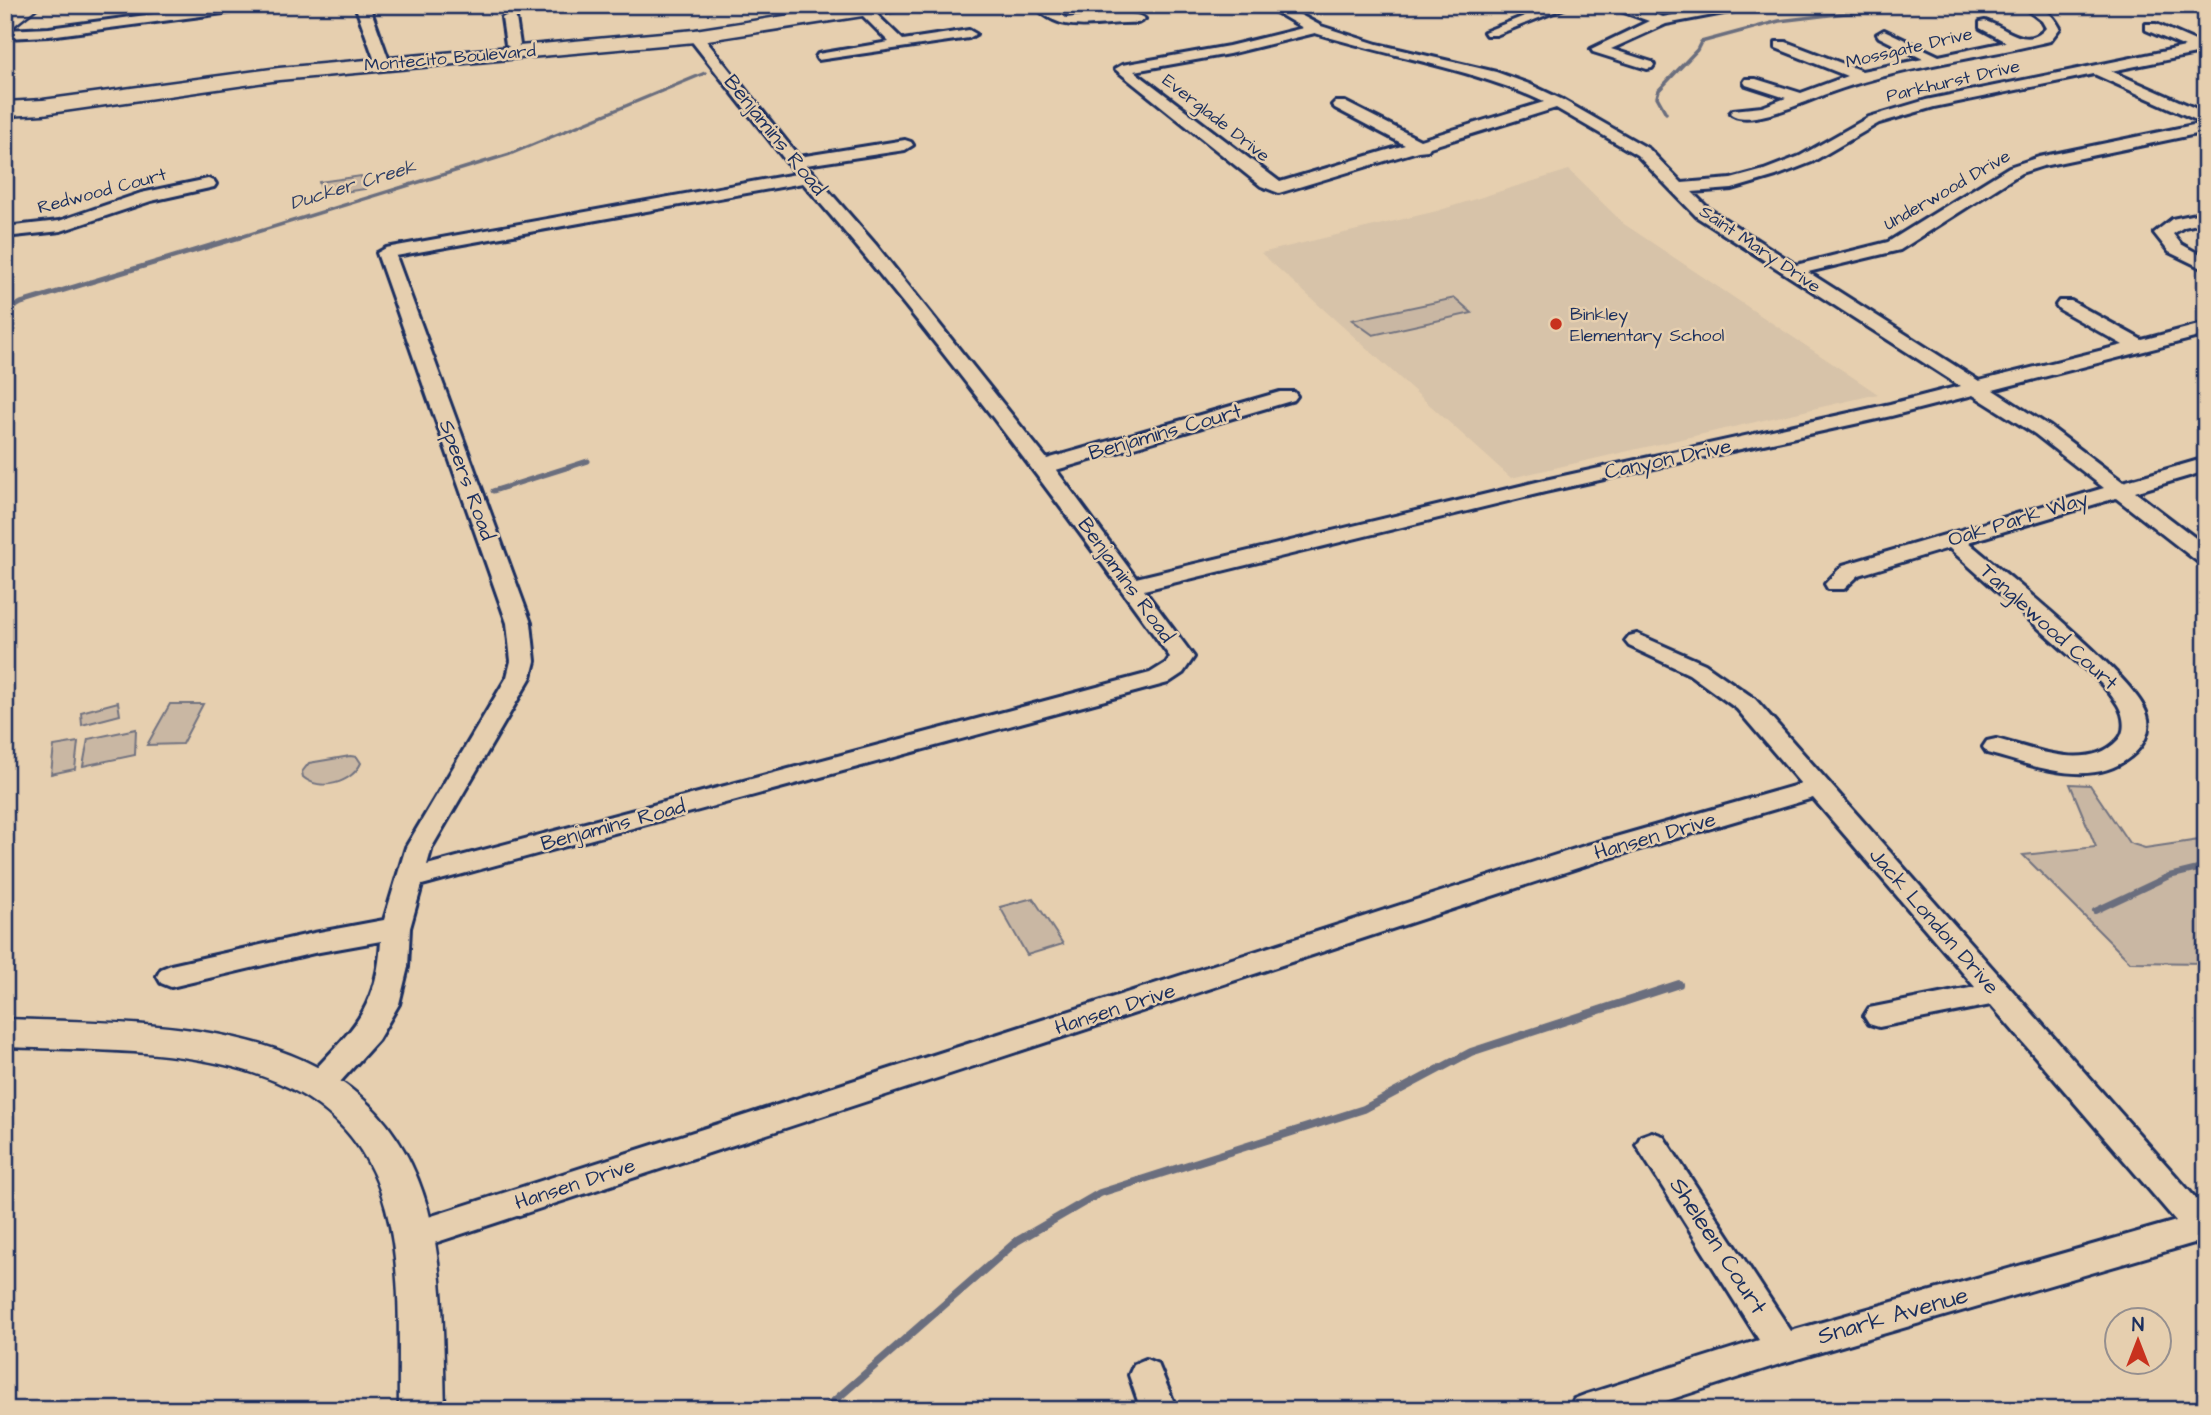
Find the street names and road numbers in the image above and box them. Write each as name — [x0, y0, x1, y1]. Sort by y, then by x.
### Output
street label: Mossgate Drive — [1843, 21, 1975, 76]
street label: Montecito Boulevard — [363, 38, 537, 78]
street label: Parkhurst Drive — [1884, 53, 2023, 109]
street label: Benjamins Road — [717, 68, 833, 202]
street label: Everglade Drive — [1156, 68, 1275, 169]
street label: Underwood Drive — [1879, 143, 2015, 236]
street label: Redwood Court — [35, 162, 170, 220]
street label: Saint Mary Drive — [1694, 199, 1826, 300]
street label: Benjamins Court — [1085, 396, 1245, 468]
street label: Speers Road — [431, 416, 502, 545]
street label: Canyon Drive — [1602, 431, 1734, 489]
street label: Oak Park Way — [1944, 484, 2093, 556]
street label: Benjamins Road — [1071, 511, 1181, 649]
street label: Tanglewood Court — [1972, 557, 2125, 699]
street label: Benjamins Road — [538, 792, 689, 858]
street label: Hansen Drive — [1591, 805, 1719, 867]
street label: Jack London Drive — [1862, 842, 2006, 1000]
street label: Hansen Drive — [1051, 976, 1179, 1042]
street label: Hansen Drive — [511, 1151, 639, 1217]
street label: Sheleen Court — [1661, 1171, 1775, 1321]
street label: Snark Avenue — [1814, 1278, 1972, 1354]

